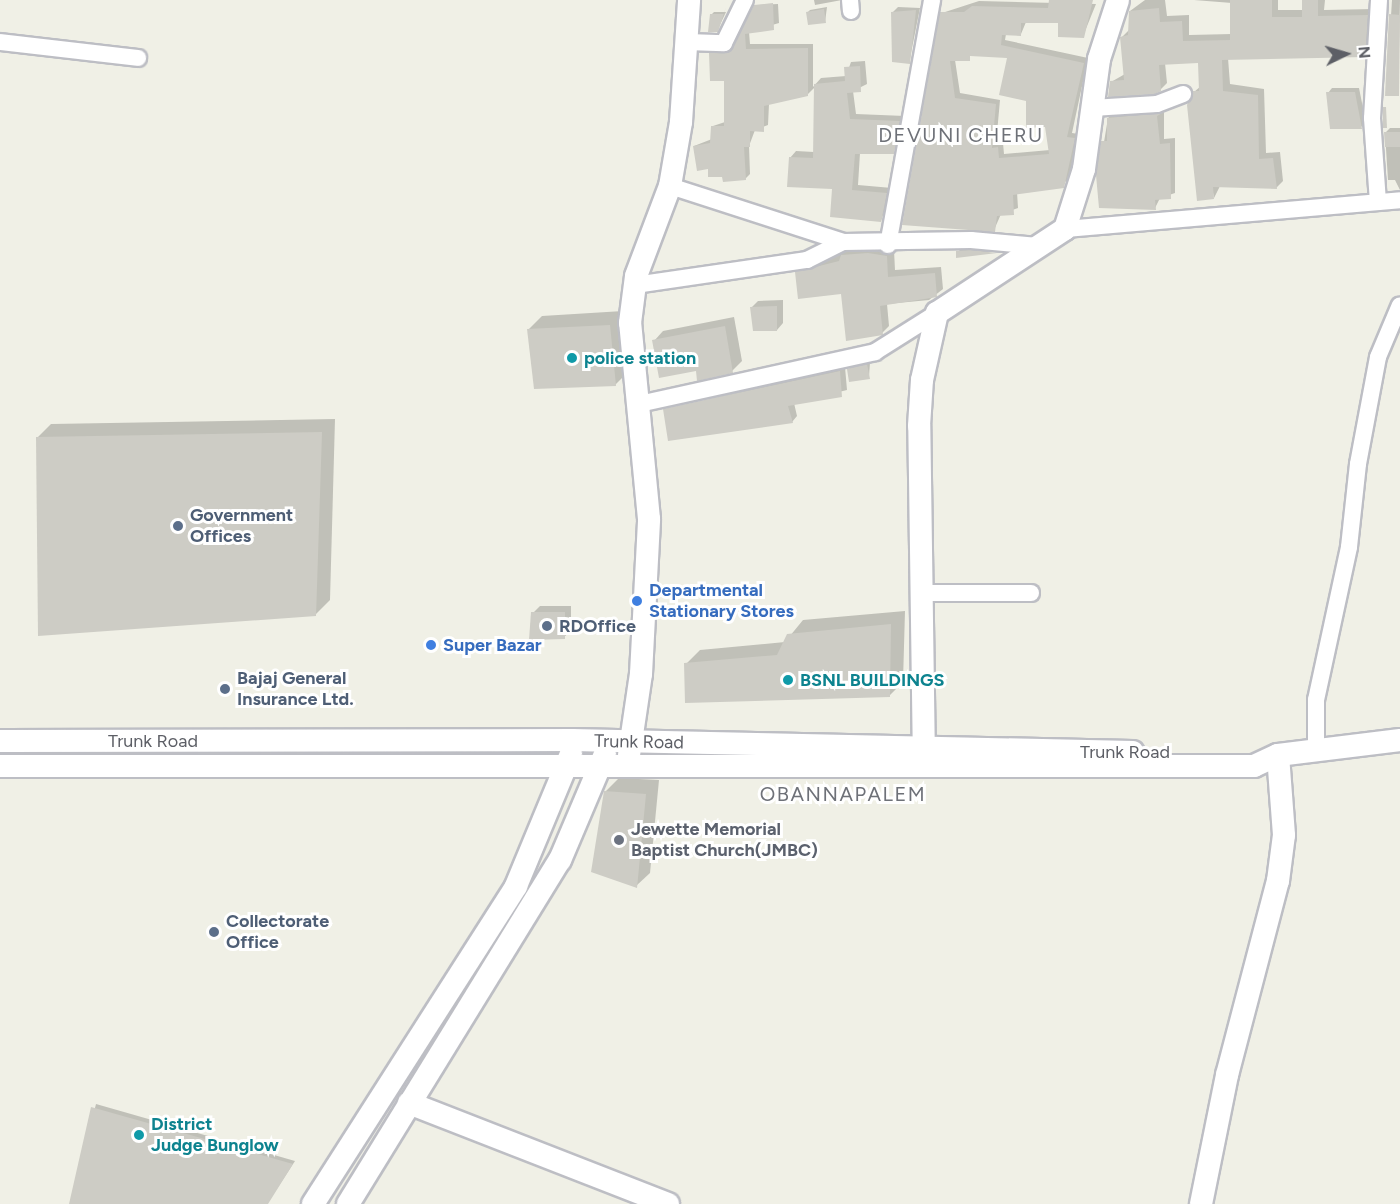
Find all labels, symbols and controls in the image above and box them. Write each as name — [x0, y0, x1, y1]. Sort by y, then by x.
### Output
north arrow — [1316, 24, 1376, 84]
text: N — [1354, 45, 1374, 59]
district label: DEVUNI CHERU — [878, 123, 1044, 147]
place label: police station — [584, 347, 696, 369]
marker: police station — [565, 351, 579, 365]
place label: Government Offices — [190, 505, 293, 548]
marker: Government Offices — [171, 519, 185, 533]
place label: Departmental Stationary Stores — [649, 580, 794, 622]
marker: Departmental Stationary Stores — [630, 594, 644, 608]
place label: RDOffice — [559, 615, 636, 637]
marker: RDOffice — [540, 619, 554, 633]
place label: Super Bazar — [443, 634, 542, 656]
marker: Super Bazar — [424, 638, 438, 652]
place label: Bajaj General Insurance Ltd. — [237, 668, 354, 710]
place label: BSNL BUILDINGS — [800, 669, 944, 691]
marker: BSNL BUILDINGS — [781, 673, 795, 687]
marker: Bajaj General Insurance Ltd. — [218, 682, 232, 696]
street label: Trunk Road — [108, 730, 198, 752]
street label: Trunk Road — [594, 730, 684, 754]
street label: Trunk Road — [1080, 741, 1170, 763]
district label: OBANNAPALEM — [760, 782, 926, 806]
place label: Jewette Memorial Baptist Church(JMBC) — [631, 819, 818, 862]
marker: Jewette Memorial Baptist Church(JMBC) — [612, 833, 626, 847]
place label: Collectorate Office — [226, 911, 329, 954]
marker: Collectorate Office — [207, 925, 221, 939]
place label: District Judge Bunglow — [151, 1114, 279, 1156]
marker: District Judge Bunglow — [132, 1128, 146, 1142]

